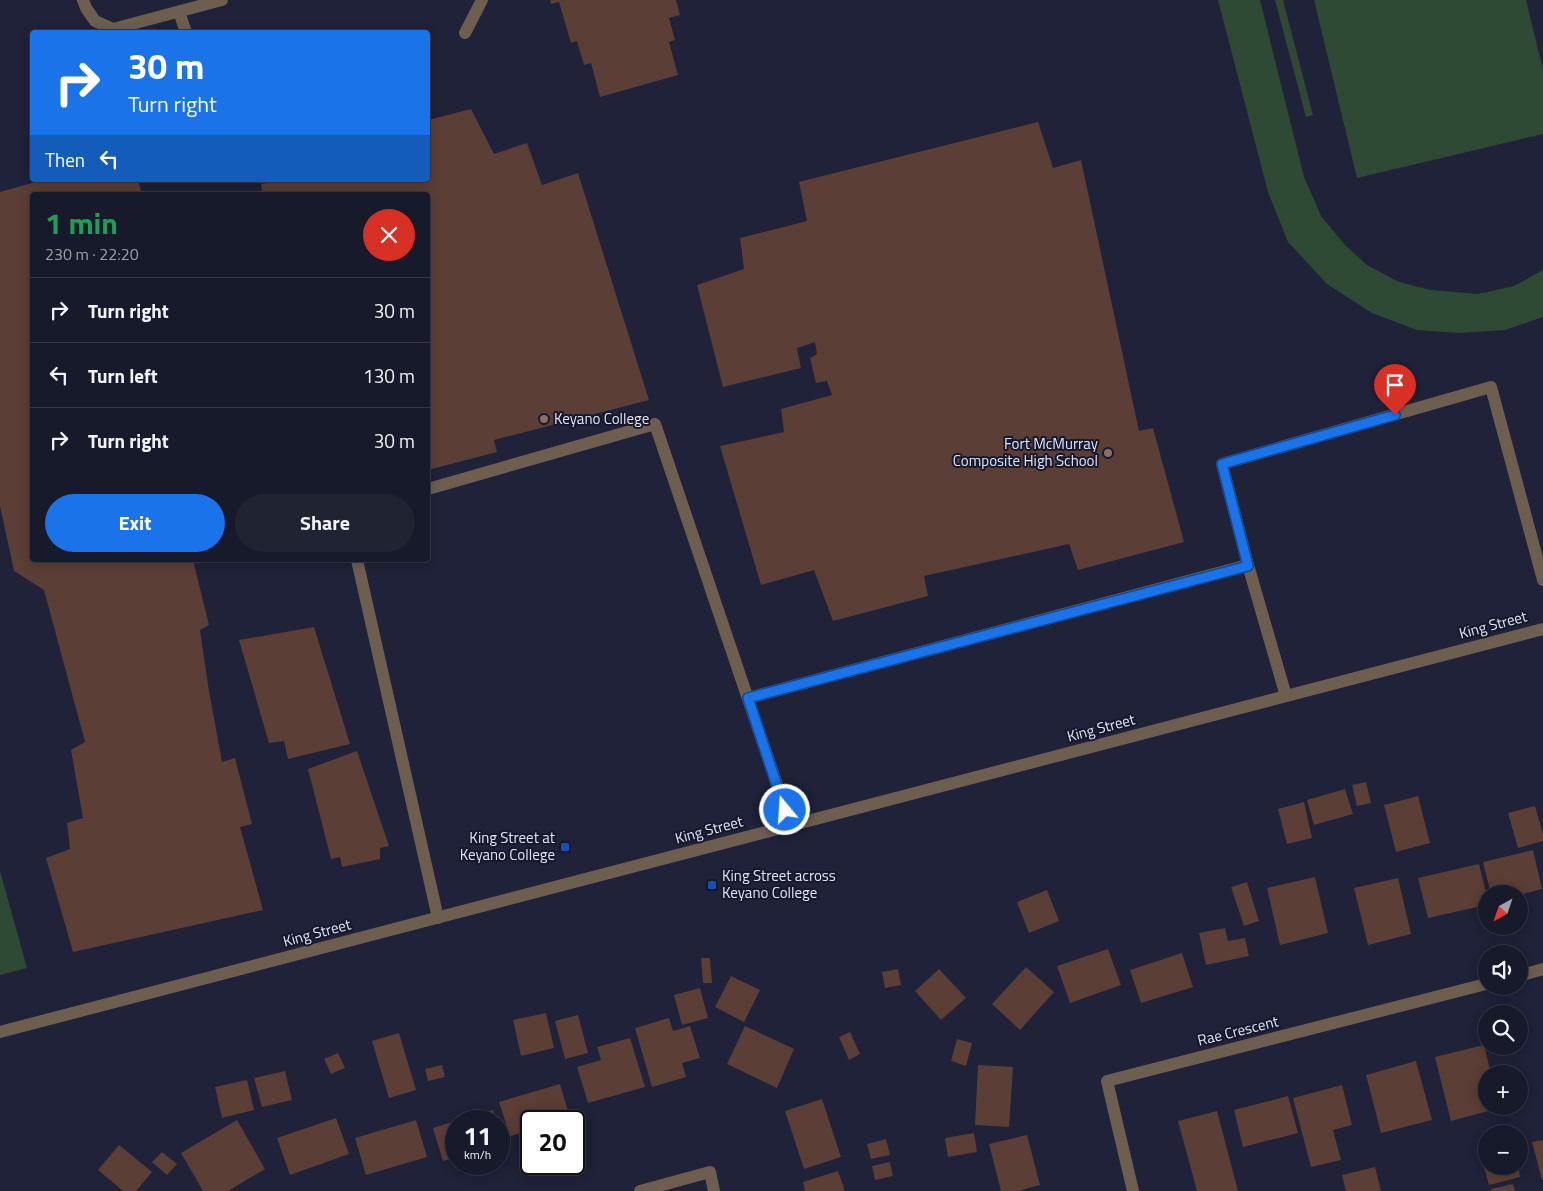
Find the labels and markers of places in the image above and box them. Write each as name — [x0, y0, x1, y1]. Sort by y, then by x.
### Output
pin — [1374, 364, 1416, 415]
place label: Keyano College — [554, 407, 649, 430]
marker: Keyano College — [538, 413, 550, 425]
place label: Fort McMurray Composite High School — [953, 432, 1098, 472]
marker: Fort McMurray Composite High School — [1102, 447, 1114, 459]
place label: King Street at Keyano College — [460, 826, 556, 866]
marker: King Street at Keyano College — [559, 841, 571, 853]
place label: King Street across Keyano College — [722, 864, 836, 904]
marker: King Street across Keyano College — [706, 879, 718, 891]

